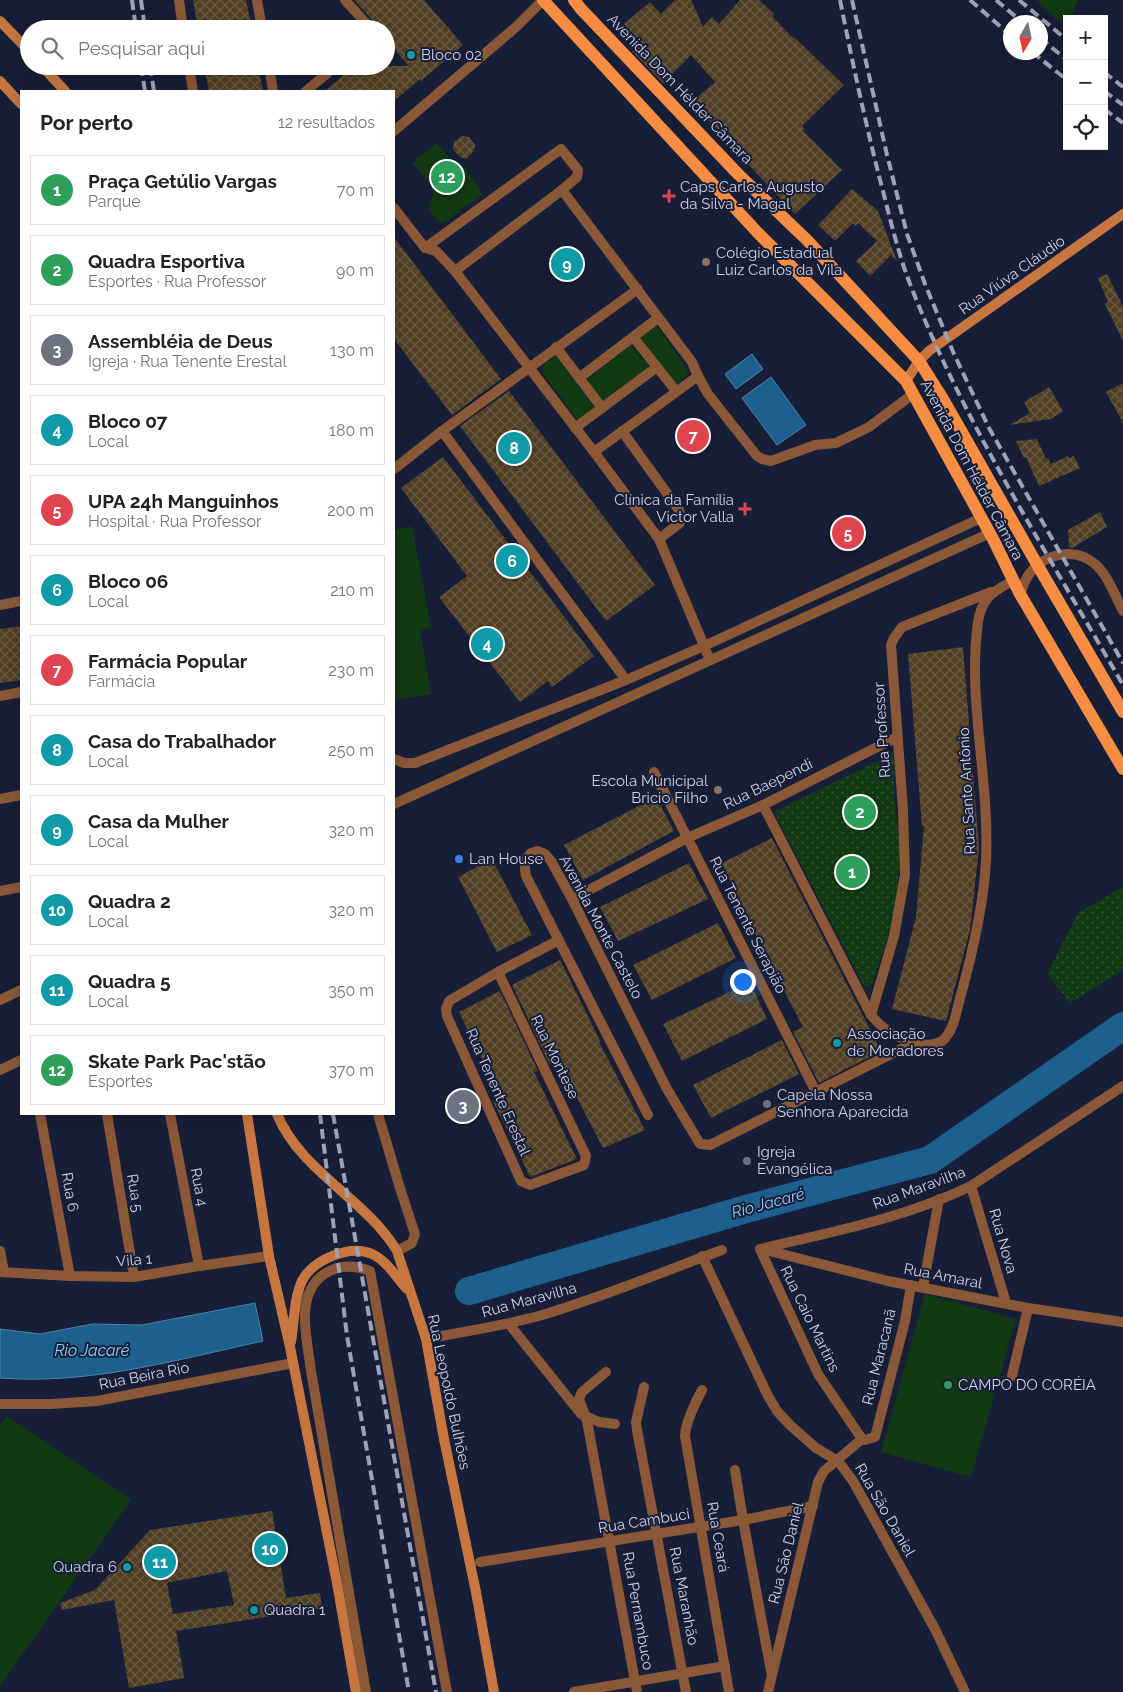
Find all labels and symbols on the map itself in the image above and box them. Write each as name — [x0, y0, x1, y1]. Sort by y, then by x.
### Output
street label: Avenida Dom Hélder Câmara — [604, 10, 756, 168]
north arrow — [1003, 15, 1048, 60]
place label: Bloco 02 — [421, 46, 482, 64]
marker: Bloco 02 — [405, 49, 417, 61]
pin: 12 — [431, 158, 463, 196]
place label: Caps Carlos Augusto da Silva - Magal — [680, 178, 824, 213]
marker: Caps Carlos Augusto da Silva - Magal — [662, 189, 676, 203]
street label: Rua Viúva Cláudio — [956, 232, 1069, 318]
place label: Colégio Estadual Luiz Carlos da Vila — [716, 244, 842, 279]
pin: 9 — [551, 245, 583, 283]
marker: Colégio Estadual Luiz Carlos da Vila — [700, 256, 712, 268]
street label: Avenida Dom Hélder Câmara — [917, 377, 1027, 563]
pin: 7 — [677, 417, 709, 455]
pin: 8 — [498, 429, 530, 467]
place label: Clínica da Família Victor Valla — [614, 491, 734, 526]
marker: Clínica da Família Victor Valla — [738, 502, 752, 516]
pin: 5 — [832, 514, 864, 552]
pin: 6 — [496, 542, 528, 580]
pin: 4 — [471, 625, 503, 663]
street label: Rua Professor — [870, 681, 894, 778]
street label: Rua Santo Antônio — [955, 727, 979, 855]
street label: Rua Baependi — [720, 755, 816, 813]
place label: Escola Municipal Bricio Filho — [591, 772, 709, 807]
marker: Escola Municipal Bricio Filho — [712, 784, 724, 796]
pin: 2 — [844, 793, 876, 831]
place label: Lan House — [469, 850, 544, 868]
street label: Avenida Monte Castelo — [555, 852, 647, 1002]
marker: Lan House — [453, 853, 465, 865]
pin: 1 — [836, 853, 868, 891]
street label: Rua Tenente Serapião — [706, 854, 790, 996]
your location — [730, 969, 756, 995]
street label: Rua Montese — [527, 1012, 583, 1102]
street label: Rua Tenente Erestal — [462, 1025, 535, 1159]
place label: Associação de Moradores — [847, 1025, 944, 1060]
marker: Associação de Moradores — [831, 1037, 843, 1049]
place label: Capela Nossa Senhora Aparecida — [777, 1086, 909, 1121]
pin: 3 — [447, 1087, 479, 1125]
marker: Capela Nossa Senhora Aparecida — [761, 1098, 773, 1110]
place label: Igreja Evangélica — [757, 1143, 832, 1178]
marker: Igreja Evangélica — [741, 1155, 753, 1167]
street label: Rua Maravilha — [870, 1163, 968, 1213]
street label: Rua 4 — [186, 1166, 212, 1208]
street label: Rua 6 — [58, 1171, 82, 1213]
street label: Rua 5 — [123, 1172, 147, 1214]
water label: Rio Jacaré — [729, 1184, 807, 1222]
street label: Rua Nova — [985, 1206, 1021, 1276]
street label: Vila 1 — [115, 1249, 153, 1271]
street label: Rua Amaral — [902, 1260, 985, 1293]
street label: Rua Caio Martins — [777, 1263, 843, 1375]
street label: Rua Maravilha — [480, 1279, 578, 1321]
street label: Rua Maracanã — [858, 1307, 900, 1407]
street label: Rua Leopoldo Bulhões — [424, 1313, 474, 1471]
water label: Rio Jacaré — [55, 1341, 130, 1360]
street label: Rua Beira Rio — [97, 1358, 191, 1394]
place label: CAMPO DO CORÉIA — [958, 1376, 1096, 1394]
marker: CAMPO DO CORÉIA — [942, 1379, 954, 1391]
street label: Rua São Daniel — [851, 1460, 919, 1560]
street label: Rua Sāo Daniel — [765, 1499, 808, 1606]
street label: Rua Ceará — [703, 1500, 733, 1574]
street label: Rua Cambuci — [597, 1505, 691, 1537]
pin: 10 — [254, 1530, 286, 1568]
pin: 11 — [144, 1543, 176, 1581]
street label: Rua Maranhão — [666, 1545, 702, 1647]
street label: Rua Pernambuco — [619, 1550, 657, 1672]
place label: Quadra 6 — [53, 1558, 117, 1576]
marker: Quadra 6 — [121, 1561, 133, 1573]
place label: Quadra 1 — [264, 1601, 326, 1619]
marker: Quadra 1 — [248, 1604, 260, 1616]

